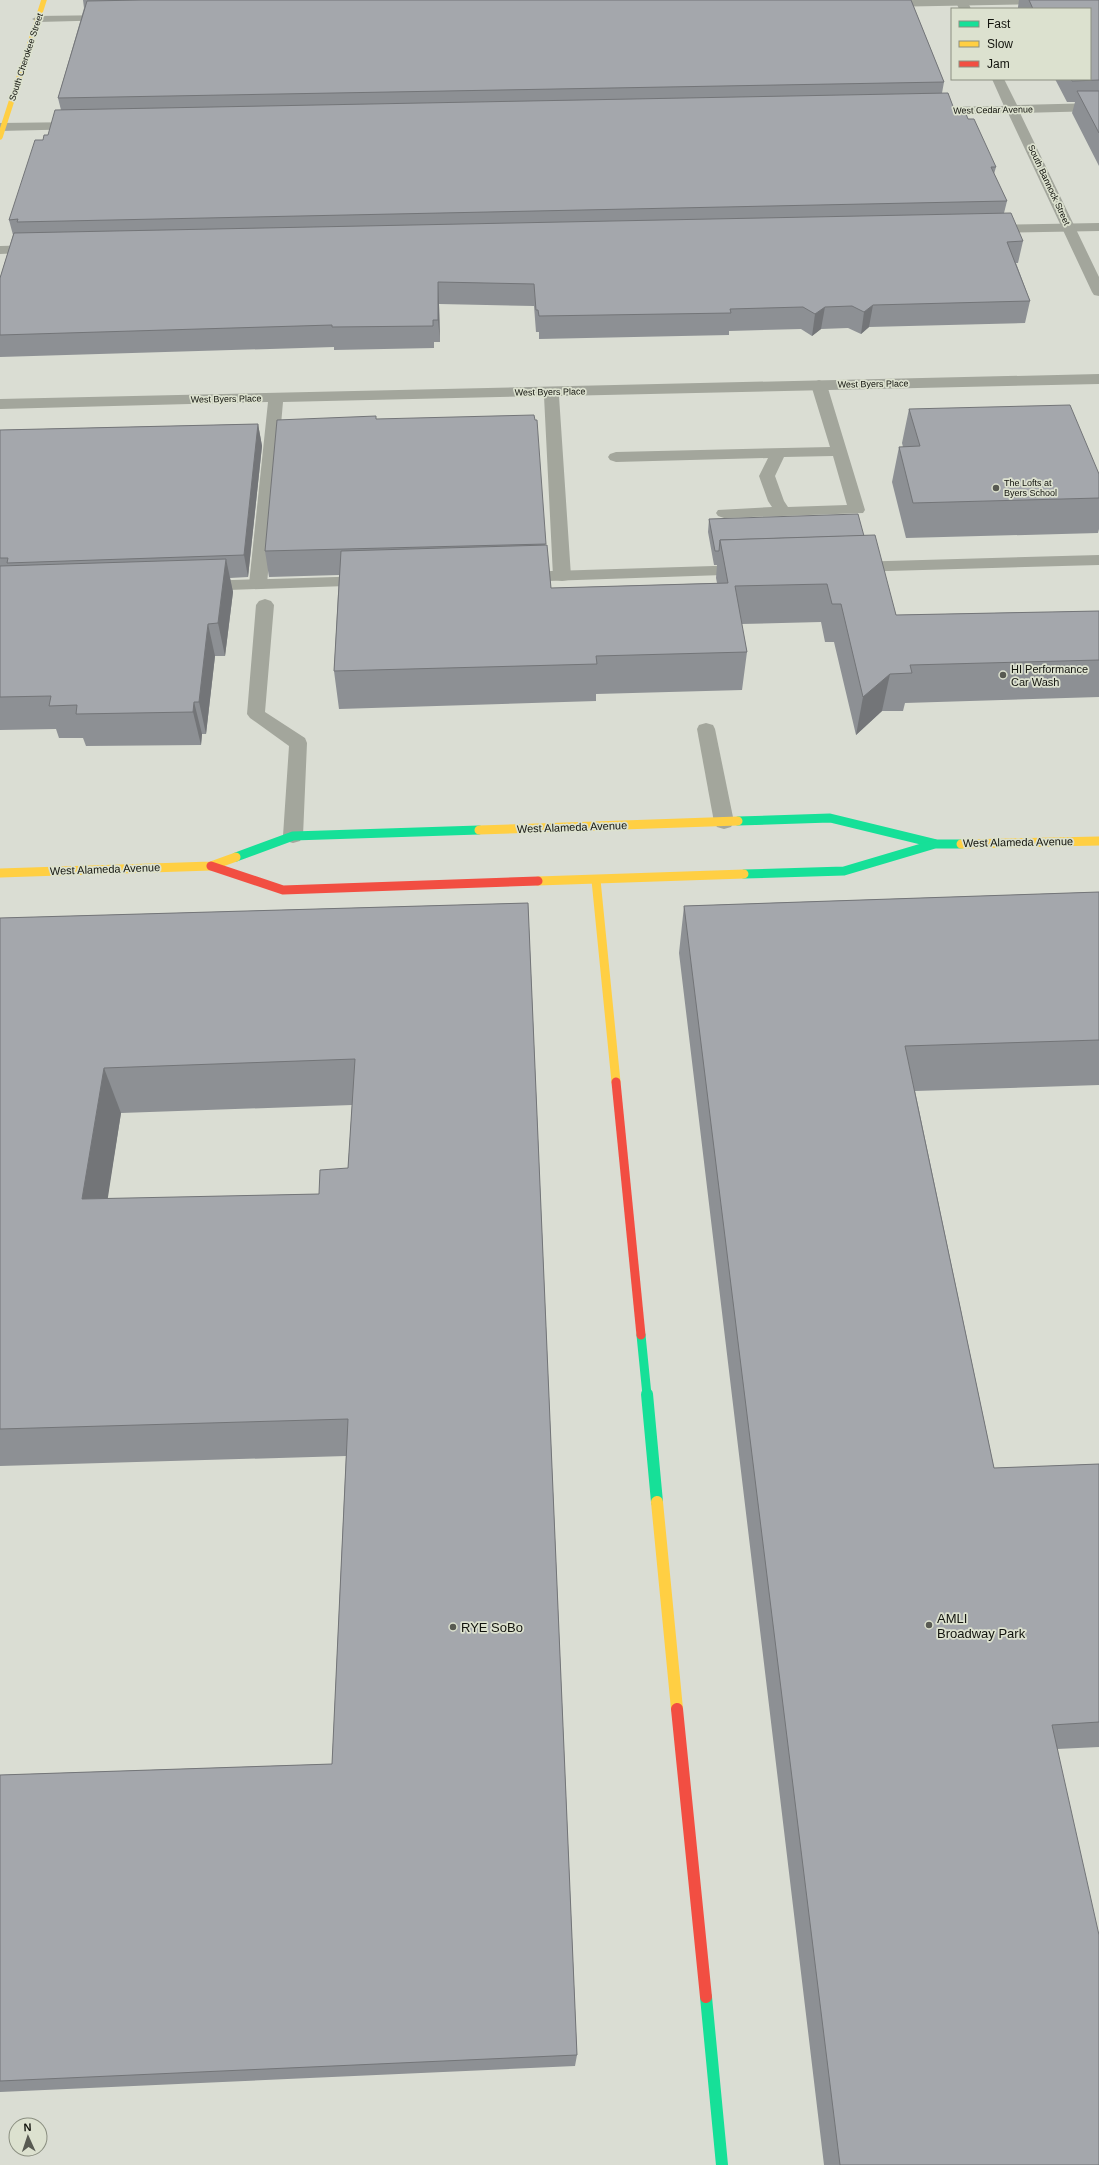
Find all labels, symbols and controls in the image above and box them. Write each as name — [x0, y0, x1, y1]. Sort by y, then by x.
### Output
legend — [951, 8, 1091, 80]
street label: South Cherokee Street — [7, 11, 45, 102]
text: Fast — [987, 17, 1011, 31]
text: Slow — [987, 37, 1013, 51]
text: Jam — [987, 57, 1010, 71]
street label: West Cedar Avenue — [953, 104, 1033, 116]
street label: South Bannock Street — [1026, 143, 1072, 227]
street label: West Byers Place — [837, 378, 909, 390]
street label: West Byers Place — [514, 386, 586, 398]
street label: West Byers Place — [190, 393, 262, 405]
place label: The Lofts at Byers School — [1004, 478, 1057, 498]
marker: The Lofts at Byers School — [991, 483, 1001, 493]
place label: HI Performance Car Wash — [1011, 663, 1088, 688]
marker: HI Performance Car Wash — [998, 670, 1008, 680]
street label: West Alameda Avenue — [517, 819, 627, 835]
street label: West Alameda Avenue — [963, 835, 1073, 849]
street label: West Alameda Avenue — [50, 861, 160, 877]
place label: AMLI Broadway Park — [937, 1611, 1026, 1641]
place label: RYE SoBo — [461, 1620, 523, 1635]
marker: AMLI Broadway Park — [924, 1620, 934, 1630]
marker: RYE SoBo — [448, 1622, 458, 1632]
north arrow — [8, 2117, 48, 2157]
text: N — [23, 2121, 32, 2133]

